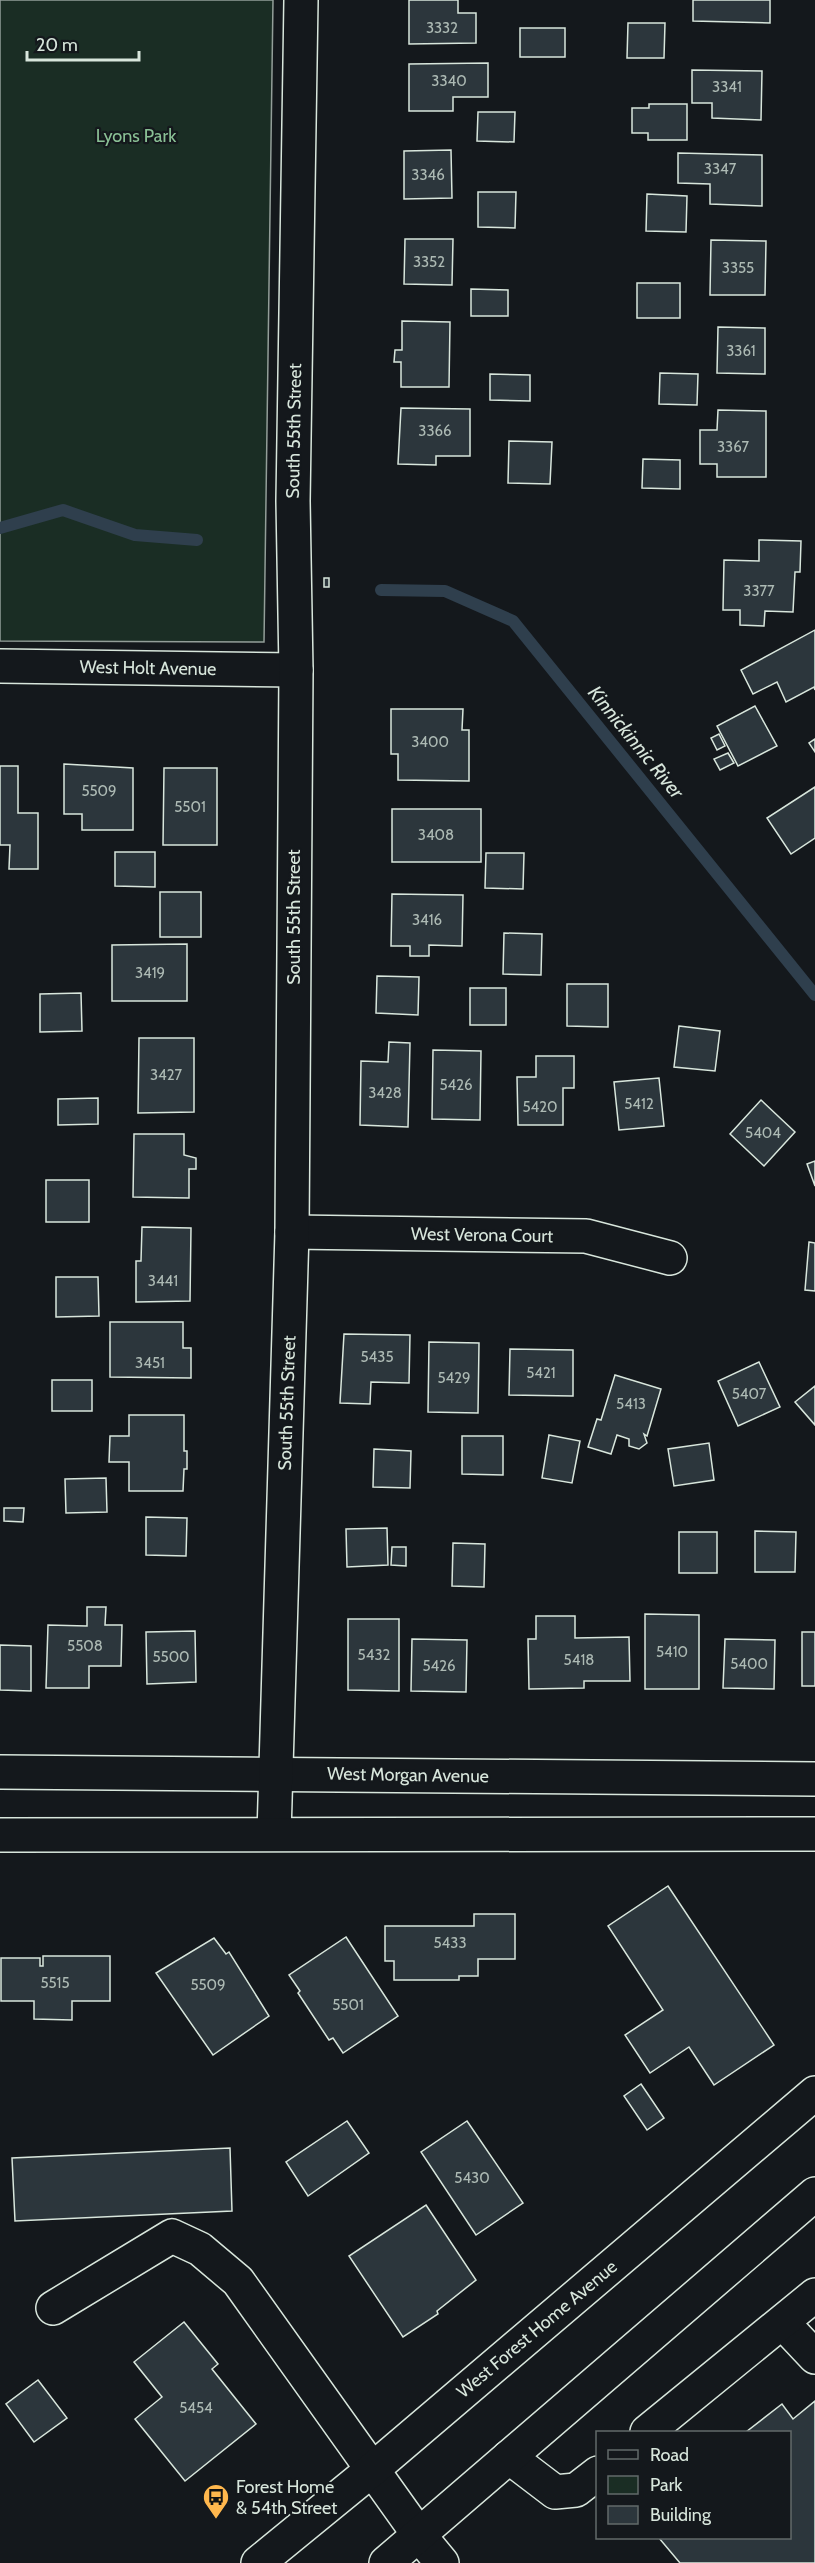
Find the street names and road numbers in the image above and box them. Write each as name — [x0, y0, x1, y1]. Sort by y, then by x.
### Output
street label: South 55th Street — [282, 363, 306, 499]
street label: West Holt Avenue — [79, 656, 217, 680]
street label: South 55th Street — [283, 849, 305, 985]
street label: West Verona Court — [411, 1223, 553, 1247]
street label: South 55th Street — [274, 1335, 300, 1471]
street label: West Morgan Avenue — [327, 1763, 489, 1787]
street label: West Forest Home Avenue — [452, 2256, 622, 2402]

